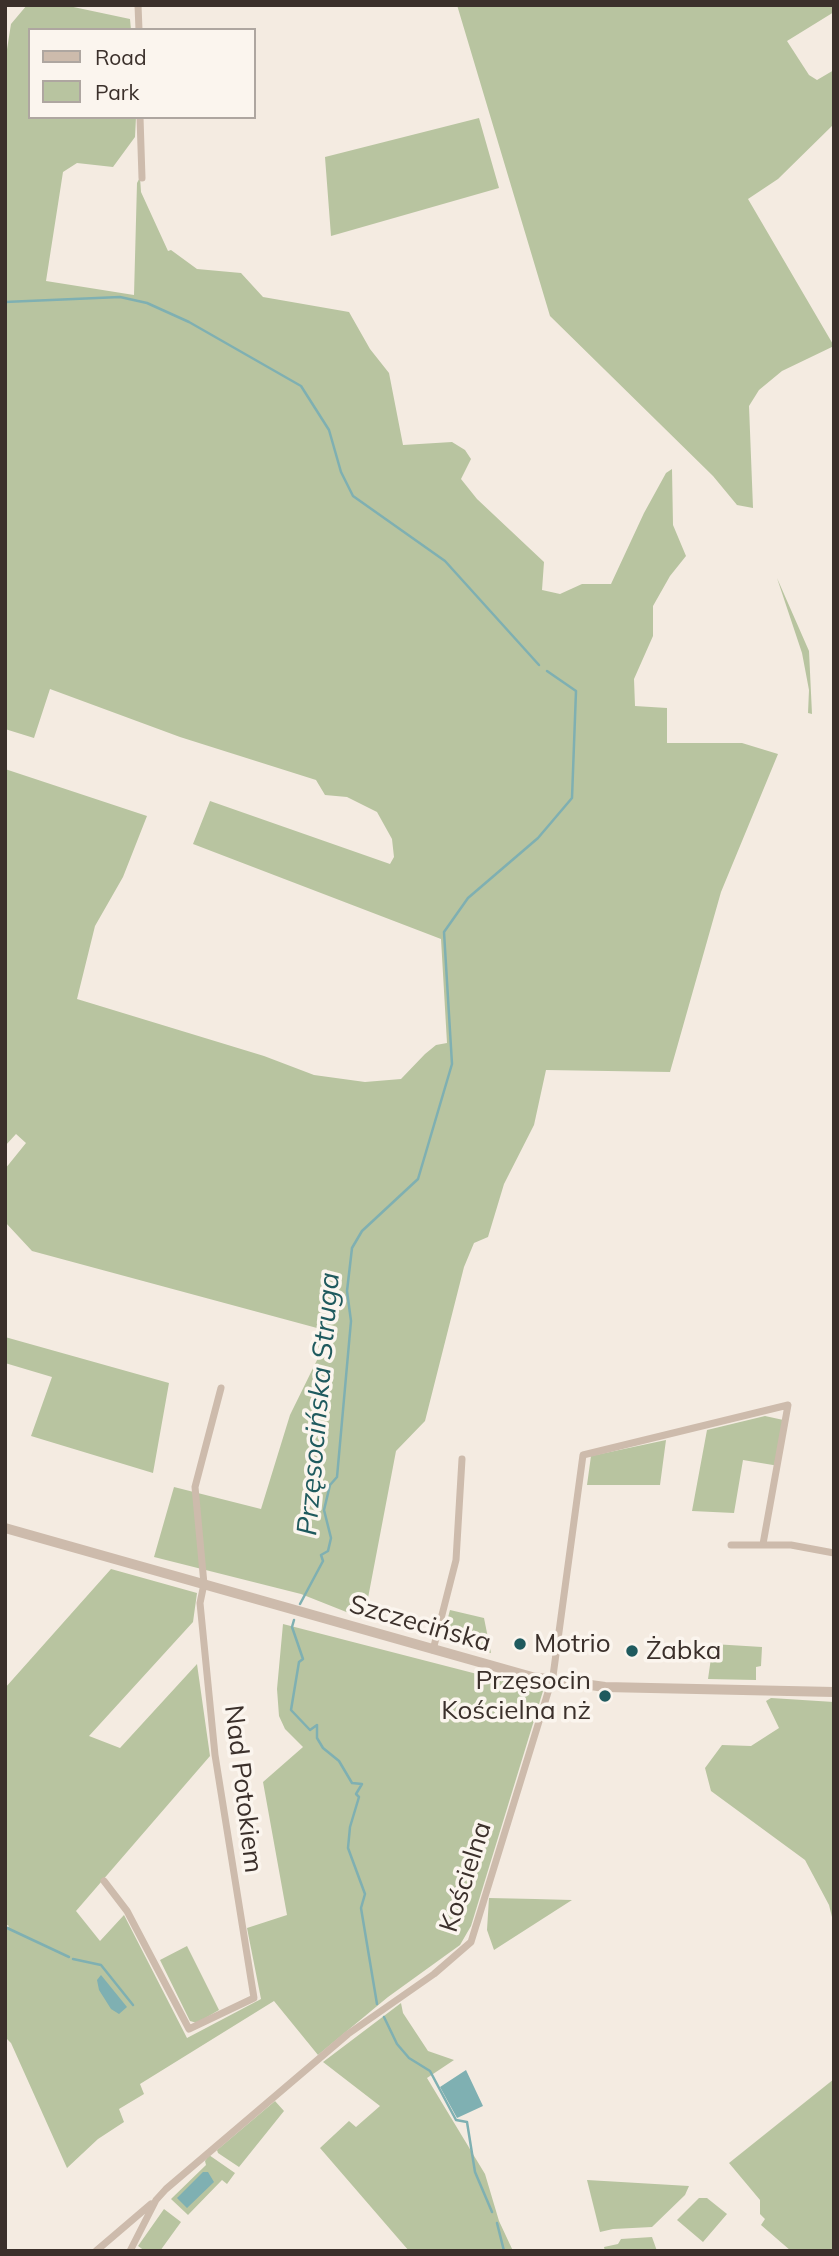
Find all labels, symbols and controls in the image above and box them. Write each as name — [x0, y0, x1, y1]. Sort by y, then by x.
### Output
legend — [28, 28, 256, 119]
text: Road — [95, 44, 146, 70]
text: Park — [95, 79, 139, 105]
water label: Przęsocińska Struga — [291, 1271, 347, 1537]
street label: Szczecińska — [346, 1589, 494, 1659]
place label: Motrio — [534, 1628, 611, 1660]
place label: Żabka — [646, 1635, 721, 1667]
marker: Motrio — [512, 1636, 528, 1652]
marker: Żabka — [624, 1643, 640, 1659]
place label: Przęsocin Kościelna nż — [441, 1665, 591, 1726]
marker: Przęsocin Kościelna nż — [597, 1688, 613, 1704]
street label: Nad Potokiem — [217, 1703, 269, 1875]
street label: Kościelna — [434, 1818, 498, 1936]

